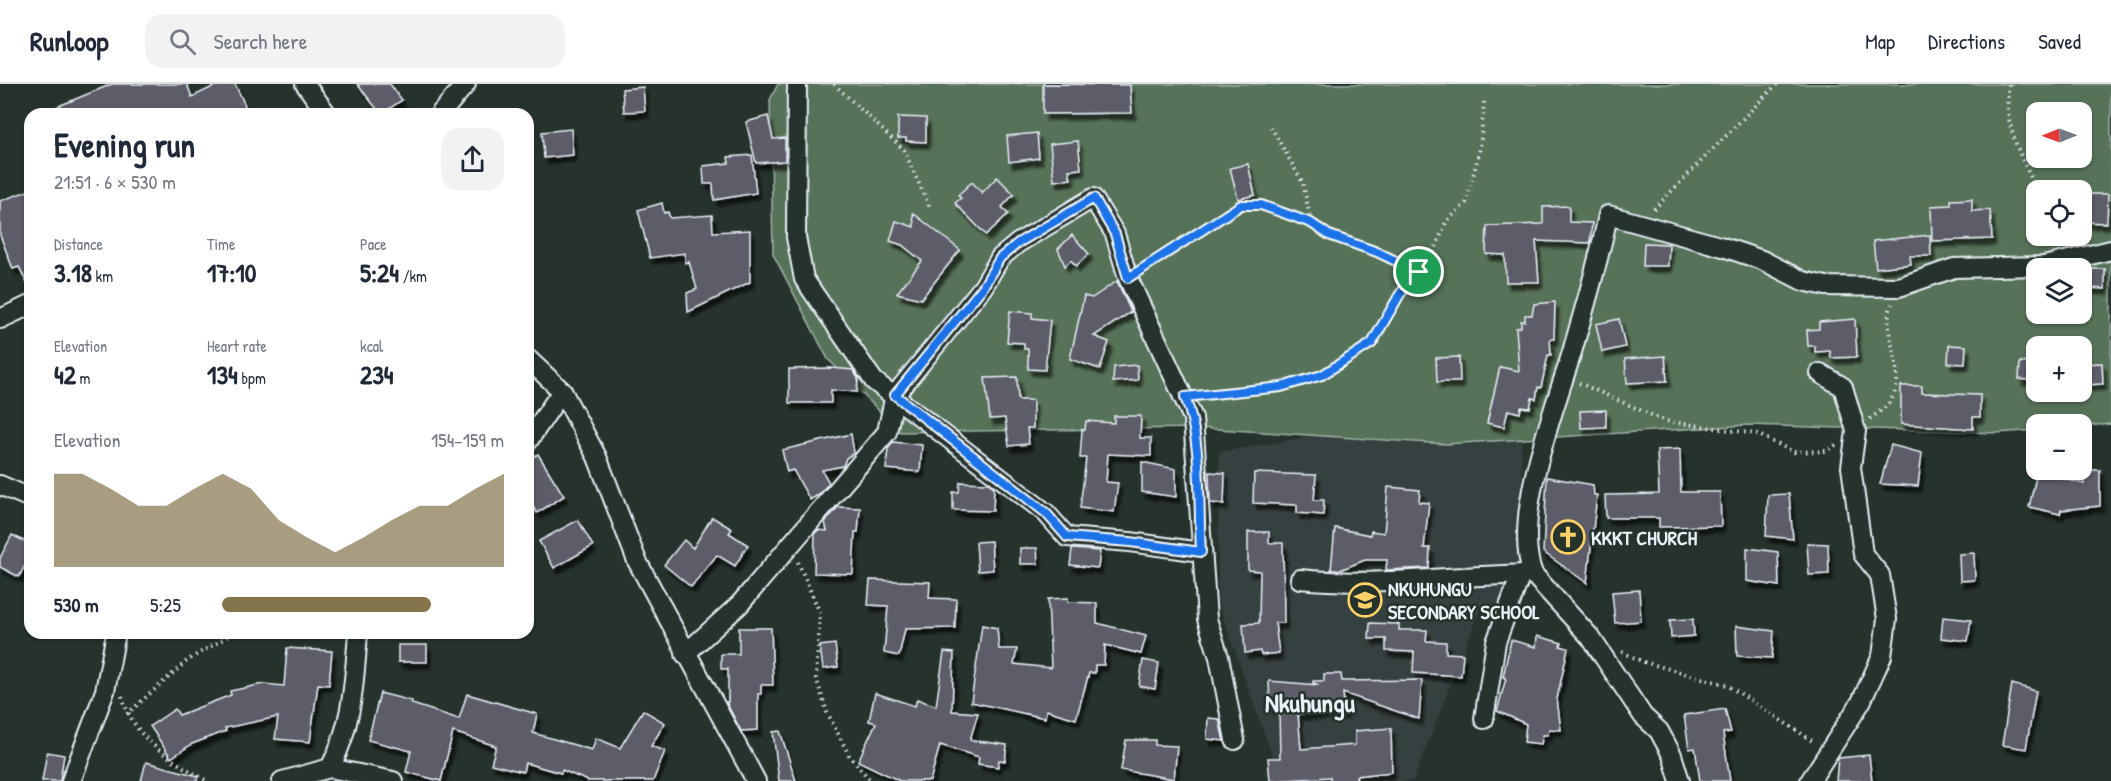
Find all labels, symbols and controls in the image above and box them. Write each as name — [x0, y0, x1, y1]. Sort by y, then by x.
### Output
search box — [145, 14, 565, 68]
text: Runloop — [30, 22, 109, 60]
icon: search — [166, 25, 199, 58]
text: Search here — [214, 26, 308, 56]
text: Map — [1865, 27, 1895, 56]
text: Directions — [1928, 27, 2005, 56]
text: Saved — [2038, 27, 2081, 56]
north arrow — [2026, 102, 2092, 168]
map controls — [2026, 102, 2092, 480]
text: Evening run — [54, 123, 195, 167]
button: share — [441, 128, 504, 191]
text: 21:51 · 6 × 530 m — [54, 168, 176, 195]
button: locate — [2026, 180, 2092, 246]
text: Distance — [54, 233, 103, 255]
text: Time — [207, 233, 235, 255]
text: Pace — [360, 233, 387, 255]
pin — [1393, 246, 1444, 297]
text: 3.18 — [54, 255, 92, 290]
text: 17:10 — [207, 255, 256, 290]
text: 5:24 — [360, 255, 399, 290]
icon: arrive — [1402, 255, 1435, 288]
button: layers — [2026, 258, 2092, 324]
text: km — [92, 265, 113, 287]
text: /km — [399, 265, 427, 287]
text: Elevation — [54, 335, 107, 357]
text: Heart rate — [207, 335, 267, 357]
text: kcal — [360, 335, 383, 357]
button: + — [2026, 336, 2092, 402]
text: 42 — [54, 357, 76, 392]
text: 134 — [207, 357, 238, 392]
text: 234 — [360, 357, 394, 392]
text: m — [76, 367, 90, 389]
text: bpm — [238, 367, 266, 389]
button: − — [2026, 414, 2092, 480]
text: Elevation — [54, 426, 120, 453]
text: 154–159 m — [431, 426, 504, 453]
church icon: KKKT CHURCH — [1550, 519, 1586, 555]
place label: KKKT CHURCH — [1591, 524, 1698, 551]
place label: NKUHUNGU SECONDARY SCHOOL — [1388, 575, 1540, 625]
school or university icon: NKUHUNGU SECONDARY SCHOOL — [1347, 582, 1383, 618]
text: 530 m — [54, 591, 99, 618]
text: 5:25 — [150, 591, 181, 618]
district label: Nkuhungu — [1265, 685, 1356, 721]

